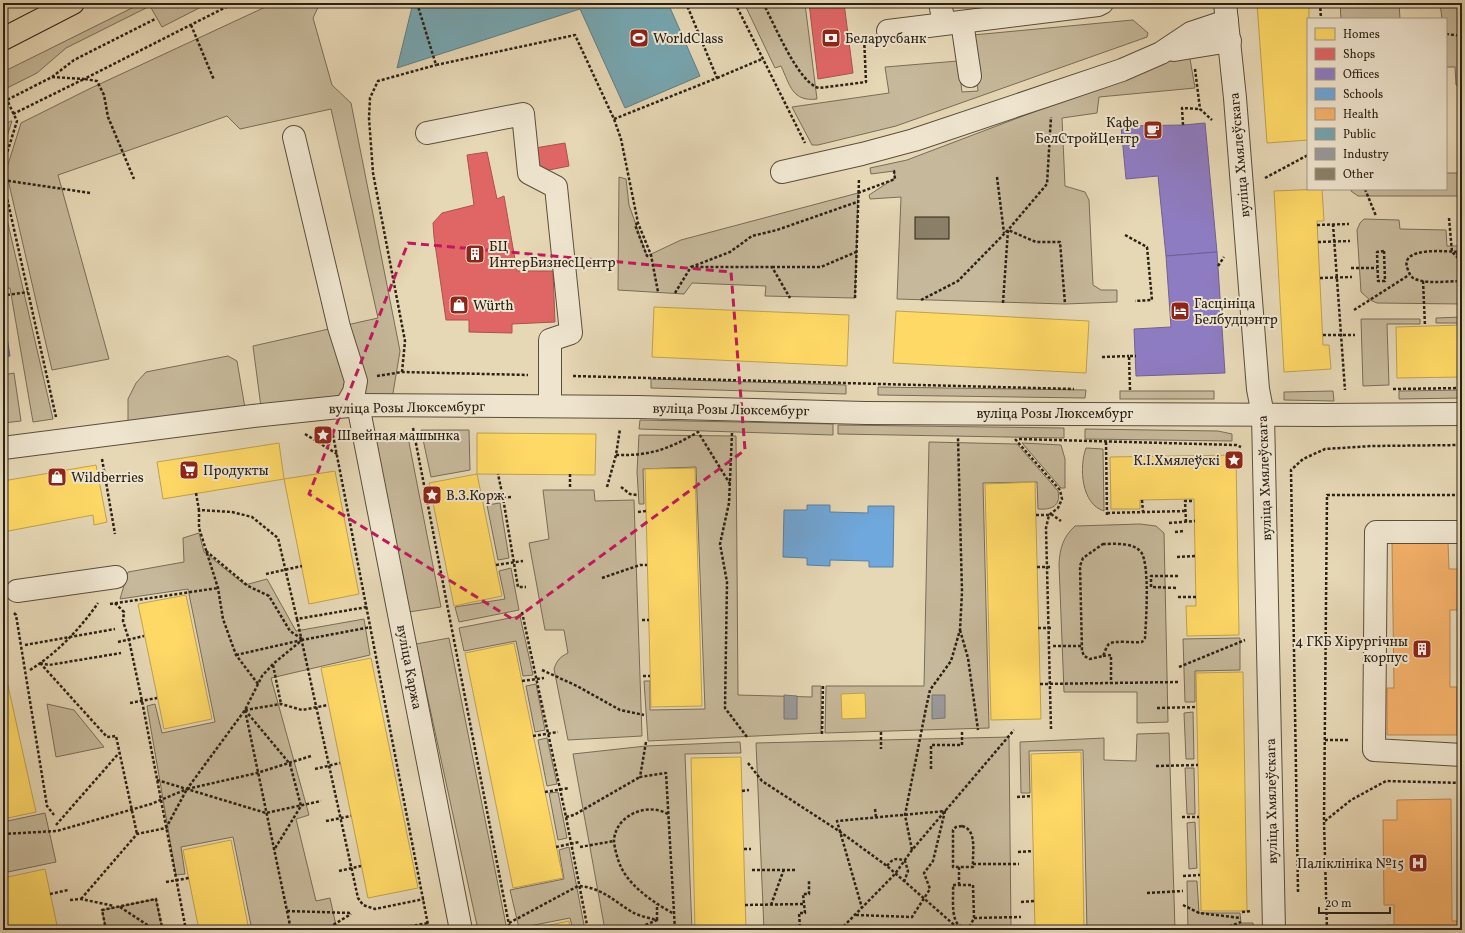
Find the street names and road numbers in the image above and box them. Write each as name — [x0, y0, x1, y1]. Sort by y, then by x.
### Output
street label: вуліца Хмялеўскага — [1226, 91, 1255, 218]
street label: вуліца Розы Люксембург — [328, 398, 486, 419]
street label: вуліца Розы Люксембург — [652, 400, 810, 421]
street label: вуліца Розы Люксембург — [977, 405, 1133, 424]
street label: вуліца Хмялеўскага — [1254, 415, 1277, 541]
street label: вуліца Каржа — [391, 623, 426, 711]
street label: вуліца Хмялеўскага — [1262, 738, 1283, 864]

